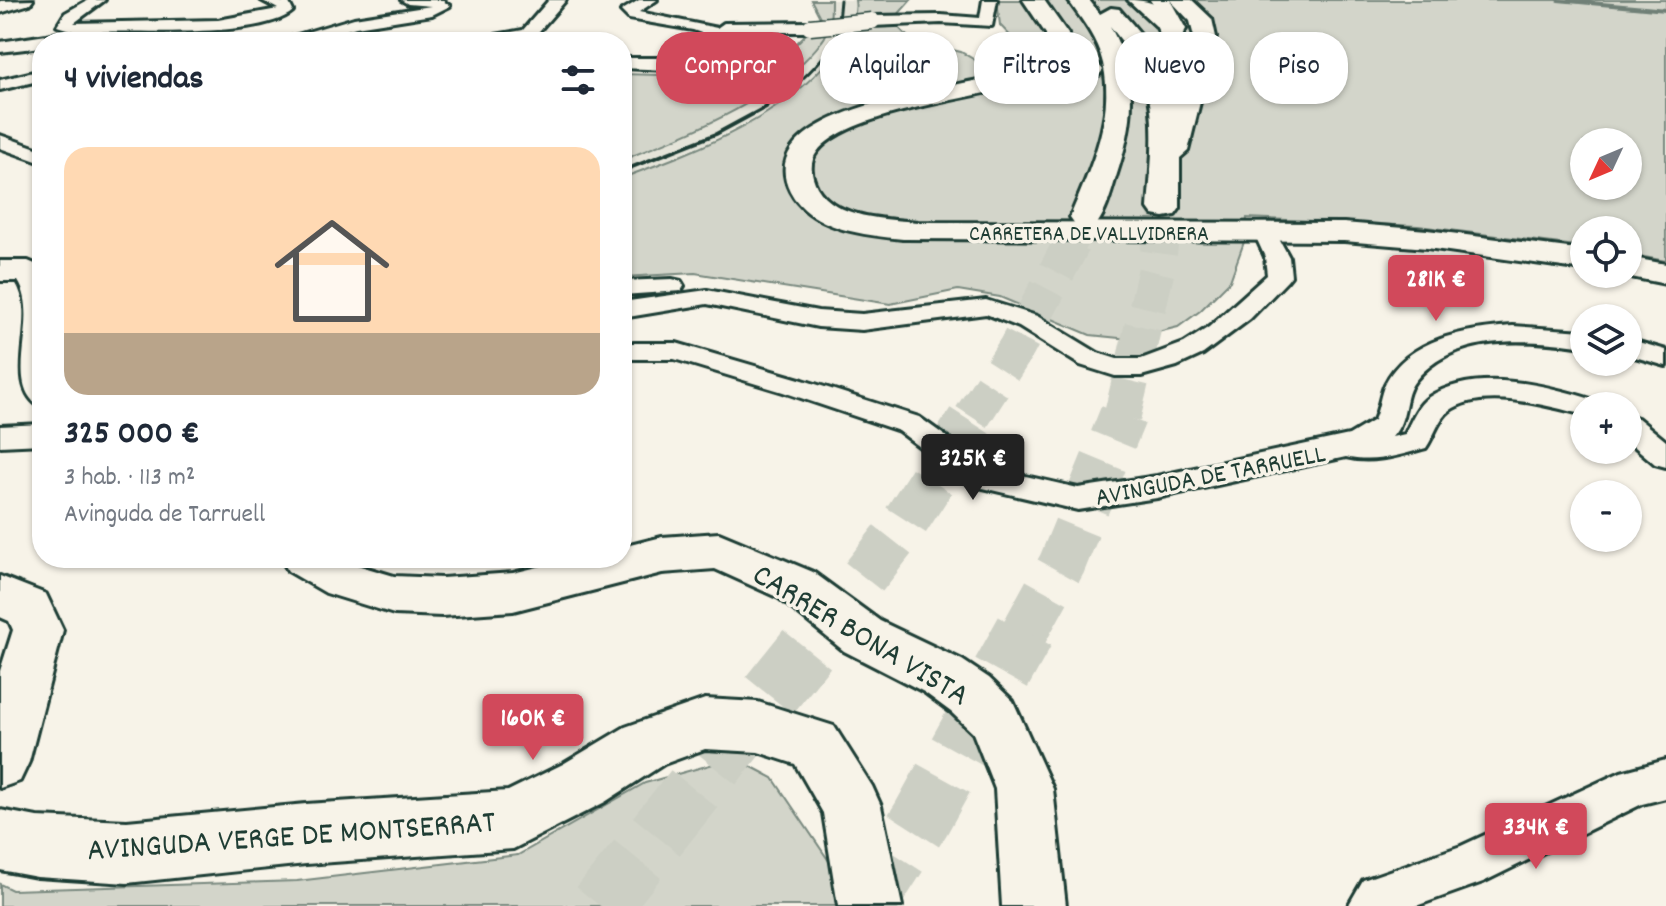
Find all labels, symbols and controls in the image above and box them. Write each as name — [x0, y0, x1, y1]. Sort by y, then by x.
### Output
chip: Comprar — [656, 32, 804, 104]
chip: Alquilar — [820, 32, 958, 104]
chip: Filtros — [974, 32, 1099, 104]
chip: Nuevo — [1115, 32, 1234, 104]
chip: Piso — [1250, 32, 1348, 104]
text: 4 viviendas — [64, 56, 204, 105]
icon: filters — [556, 58, 600, 102]
north arrow — [1570, 128, 1642, 200]
map controls — [1570, 128, 1642, 552]
icon: home — [260, 199, 404, 343]
button: locate — [1570, 216, 1642, 288]
street label: CARRETERA DE VALLVIDRERA — [969, 220, 1209, 251]
pin: 281K € — [1371, 255, 1501, 323]
text: 281K € — [1406, 262, 1466, 299]
button: layers — [1570, 304, 1642, 376]
button: + — [1570, 392, 1642, 464]
text: 325 000 € — [64, 411, 200, 460]
pin: 325K € — [908, 434, 1038, 502]
street label: AVINGUDA DE TARRUELL — [1093, 437, 1329, 518]
text: 325K € — [939, 441, 1007, 478]
text: 3 hab. · 113 m² — [64, 460, 195, 497]
button: − — [1570, 480, 1642, 552]
text: Avinguda de Tarruell — [64, 497, 265, 534]
street label: CARRER BONA VISTA — [742, 554, 977, 720]
pin: 160K € — [468, 694, 598, 762]
text: 160K € — [500, 701, 566, 738]
street label: AVINGUDA VERGE DE MONTSERRAT — [86, 802, 497, 876]
pin: 334K € — [1471, 803, 1601, 871]
text: 334K € — [1503, 810, 1569, 847]

